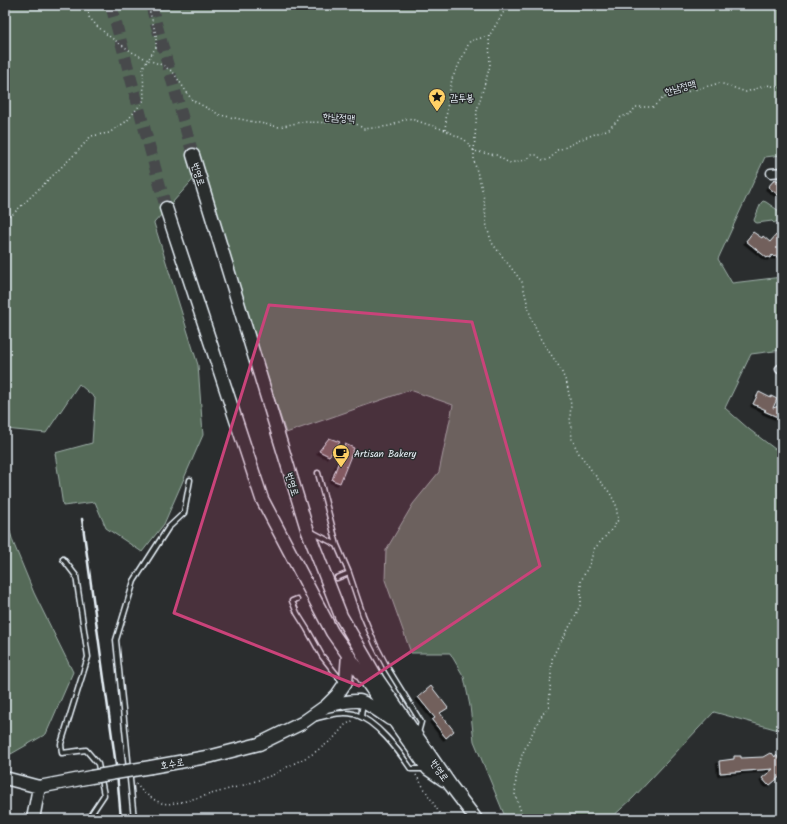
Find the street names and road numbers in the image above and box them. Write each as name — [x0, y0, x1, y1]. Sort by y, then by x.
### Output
street label: 한남정맥 — [663, 76, 698, 100]
street label: 한남정맥 — [322, 109, 356, 127]
street label: 번영로 — [187, 160, 209, 188]
street label: 번영로 — [281, 470, 303, 498]
street label: 호수로 — [159, 754, 185, 774]
street label: 번영로 — [426, 756, 453, 785]

